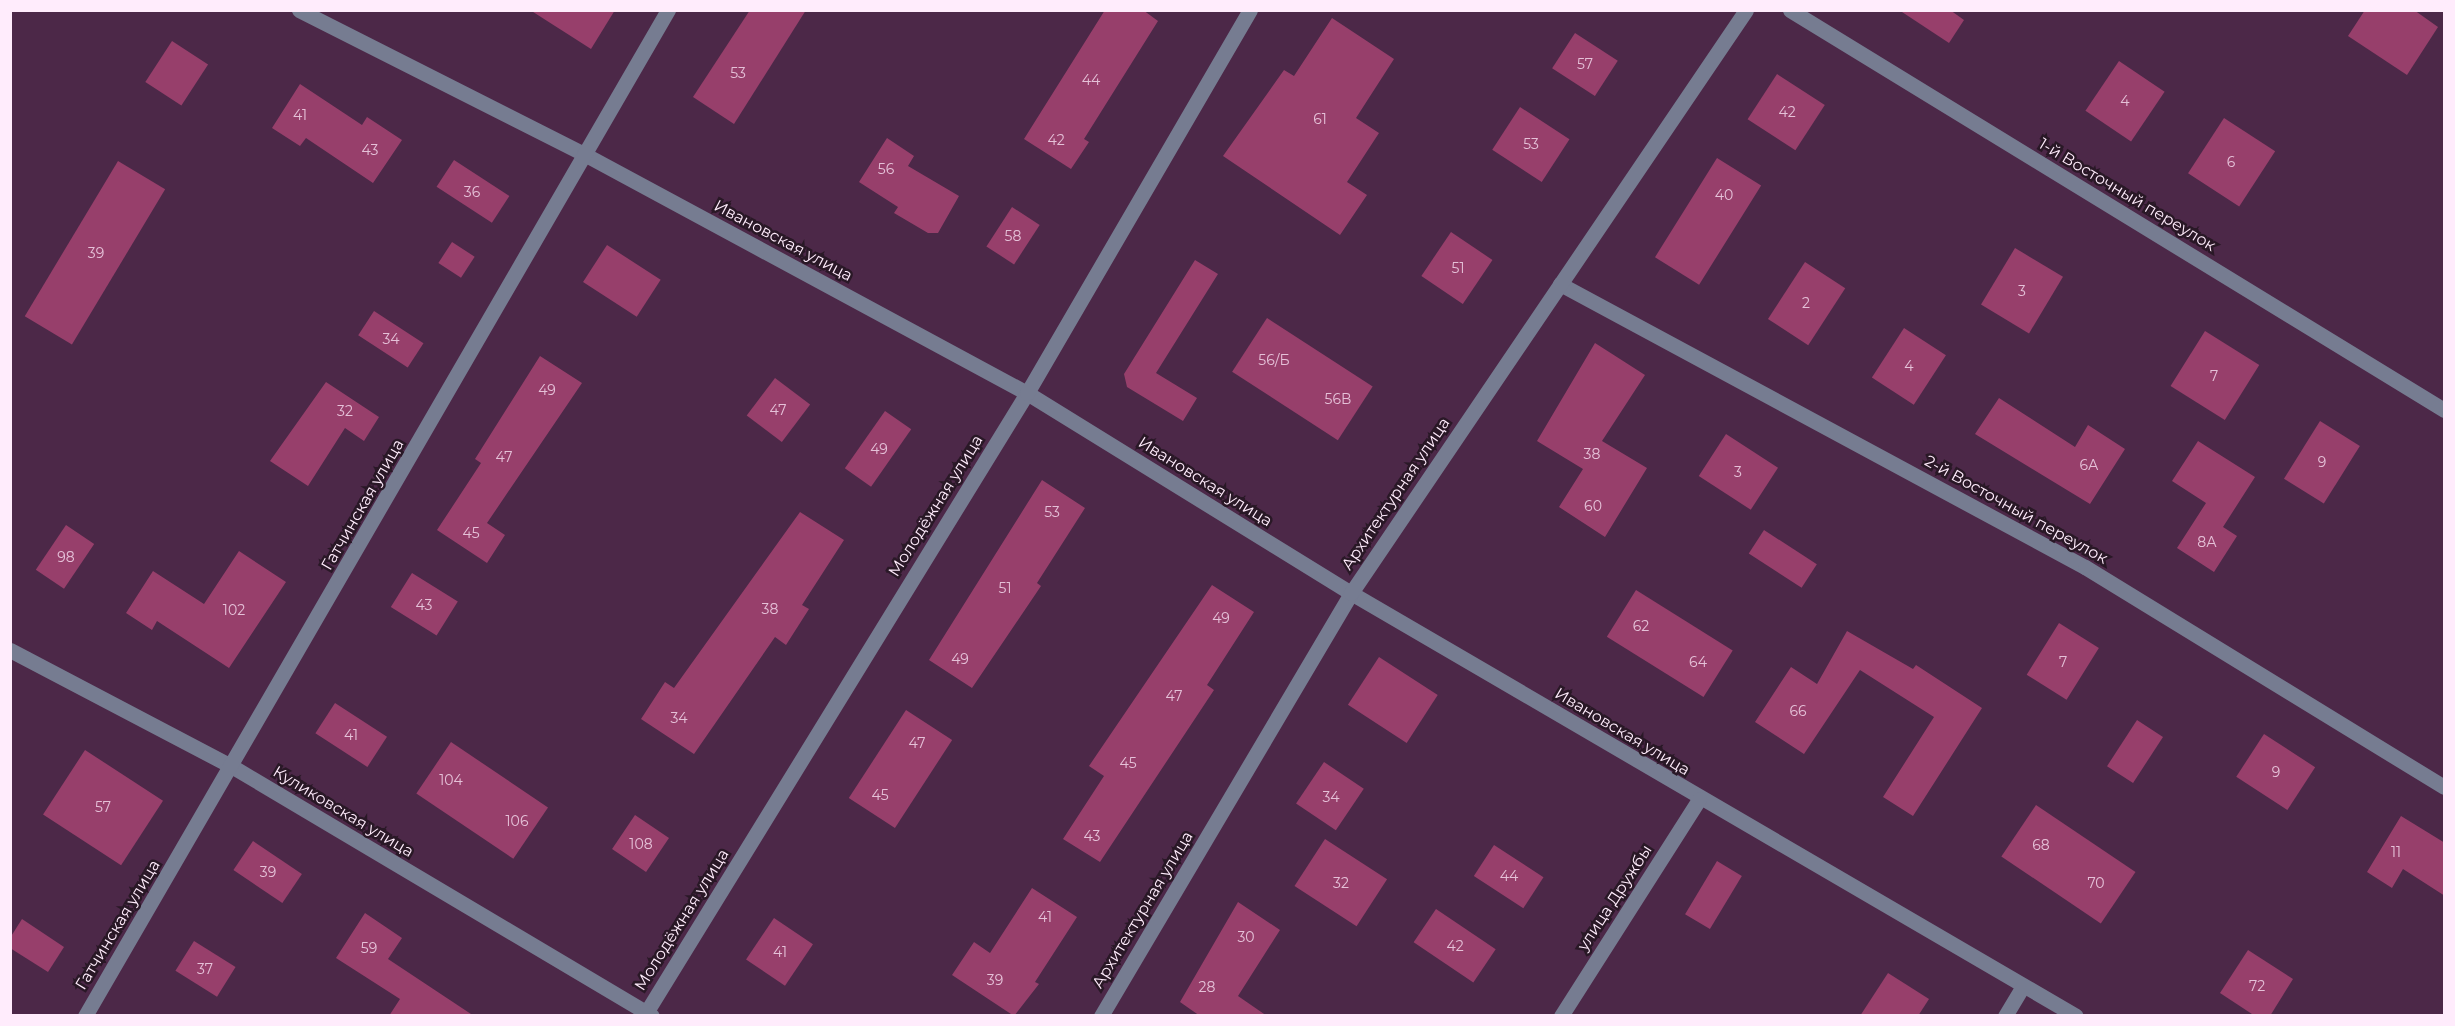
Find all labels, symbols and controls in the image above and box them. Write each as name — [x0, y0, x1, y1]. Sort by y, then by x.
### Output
house number: 57 — [1577, 56, 1593, 72]
house number: 53 — [730, 65, 746, 81]
house number: 44 — [1082, 72, 1100, 88]
house number: 4 — [2120, 93, 2130, 109]
house number: 42 — [1778, 104, 1796, 120]
house number: 41 — [293, 107, 307, 123]
house number: 61 — [1313, 111, 1327, 127]
house number: 42 — [1047, 132, 1065, 148]
street label: 1-й Восточный переулок — [2035, 134, 2219, 256]
house number: 53 — [1523, 136, 1539, 152]
house number: 43 — [362, 142, 378, 158]
house number: 6 — [2227, 154, 2235, 170]
house number: 56 — [878, 161, 894, 177]
house number: 36 — [464, 184, 480, 200]
house number: 40 — [1715, 187, 1733, 203]
street label: Ивановская улица — [710, 196, 856, 286]
house number: 58 — [1005, 228, 1021, 244]
house number: 39 — [88, 245, 104, 261]
house number: 51 — [1452, 260, 1464, 276]
house number: 3 — [2018, 283, 2026, 299]
house number: 2 — [1802, 295, 1810, 311]
house number: 34 — [382, 331, 400, 347]
house number: 56/Б — [1258, 352, 1290, 368]
house number: 4 — [1904, 358, 1914, 374]
house number: 7 — [2210, 368, 2218, 384]
house number: 49 — [538, 382, 556, 398]
house number: 56В — [1325, 391, 1351, 407]
house number: 47 — [770, 402, 786, 418]
house number: 32 — [337, 403, 353, 419]
street label: Архитектурная улица — [1338, 414, 1454, 574]
street label: Молодёжная улица — [885, 432, 987, 580]
street label: Ивановская улица — [1135, 433, 1275, 531]
street label: Гатчинская улица — [318, 436, 408, 574]
house number: 49 — [870, 441, 888, 457]
house number: 38 — [1584, 446, 1600, 462]
house number: 47 — [496, 449, 512, 465]
street label: 2-й Восточный переулок — [1921, 452, 2111, 568]
house number: 9 — [2318, 454, 2326, 470]
house number: 6А — [2079, 457, 2099, 473]
house number: 3 — [1734, 464, 1742, 480]
house number: 60 — [1584, 498, 1602, 514]
house number: 53 — [1044, 504, 1060, 520]
house number: 45 — [462, 525, 480, 541]
house number: 8А — [2197, 534, 2217, 550]
house number: 98 — [57, 549, 75, 565]
house number: 51 — [999, 580, 1011, 596]
house number: 43 — [416, 597, 432, 613]
house number: 38 — [762, 601, 778, 617]
house number: 102 — [223, 602, 245, 618]
house number: 49 — [1212, 610, 1230, 626]
house number: 62 — [1633, 618, 1649, 634]
house number: 49 — [951, 651, 969, 667]
house number: 64 — [1689, 654, 1707, 670]
house number: 7 — [2059, 654, 2067, 670]
street label: Ивановская улица — [1551, 684, 1693, 780]
house number: 47 — [1166, 688, 1182, 704]
house number: 66 — [1789, 703, 1807, 719]
house number: 34 — [670, 710, 688, 726]
house number: 41 — [344, 727, 358, 743]
house number: 47 — [909, 735, 925, 751]
house number: 45 — [1119, 755, 1137, 771]
street label: Куликовская улица — [269, 762, 417, 862]
house number: 9 — [2272, 764, 2280, 780]
house number: 104 — [439, 772, 463, 788]
house number: 45 — [871, 787, 889, 803]
house number: 34 — [1322, 789, 1340, 805]
house number: 57 — [95, 799, 111, 815]
house number: 106 — [506, 813, 528, 829]
house number: 43 — [1084, 828, 1100, 844]
street label: Архитектурная улица — [1089, 828, 1197, 992]
house number: 108 — [629, 836, 653, 852]
house number: 68 — [2032, 837, 2050, 853]
street label: улица Дружбы — [1574, 841, 1656, 955]
house number: 11 — [2391, 844, 2401, 860]
street label: Молодёжная улица — [631, 846, 733, 994]
street label: Гатчинская улица — [72, 857, 164, 993]
house number: 39 — [260, 864, 276, 880]
house number: 44 — [1500, 868, 1518, 884]
house number: 32 — [1333, 875, 1349, 891]
house number: 70 — [2087, 875, 2105, 891]
house number: 41 — [1038, 909, 1052, 925]
house number: 30 — [1237, 929, 1255, 945]
house number: 42 — [1446, 938, 1464, 954]
house number: 59 — [361, 940, 377, 956]
house number: 41 — [773, 944, 787, 960]
house number: 37 — [197, 961, 213, 977]
house number: 39 — [987, 972, 1003, 988]
house number: 72 — [2249, 978, 2265, 994]
house number: 28 — [1199, 979, 1215, 995]

